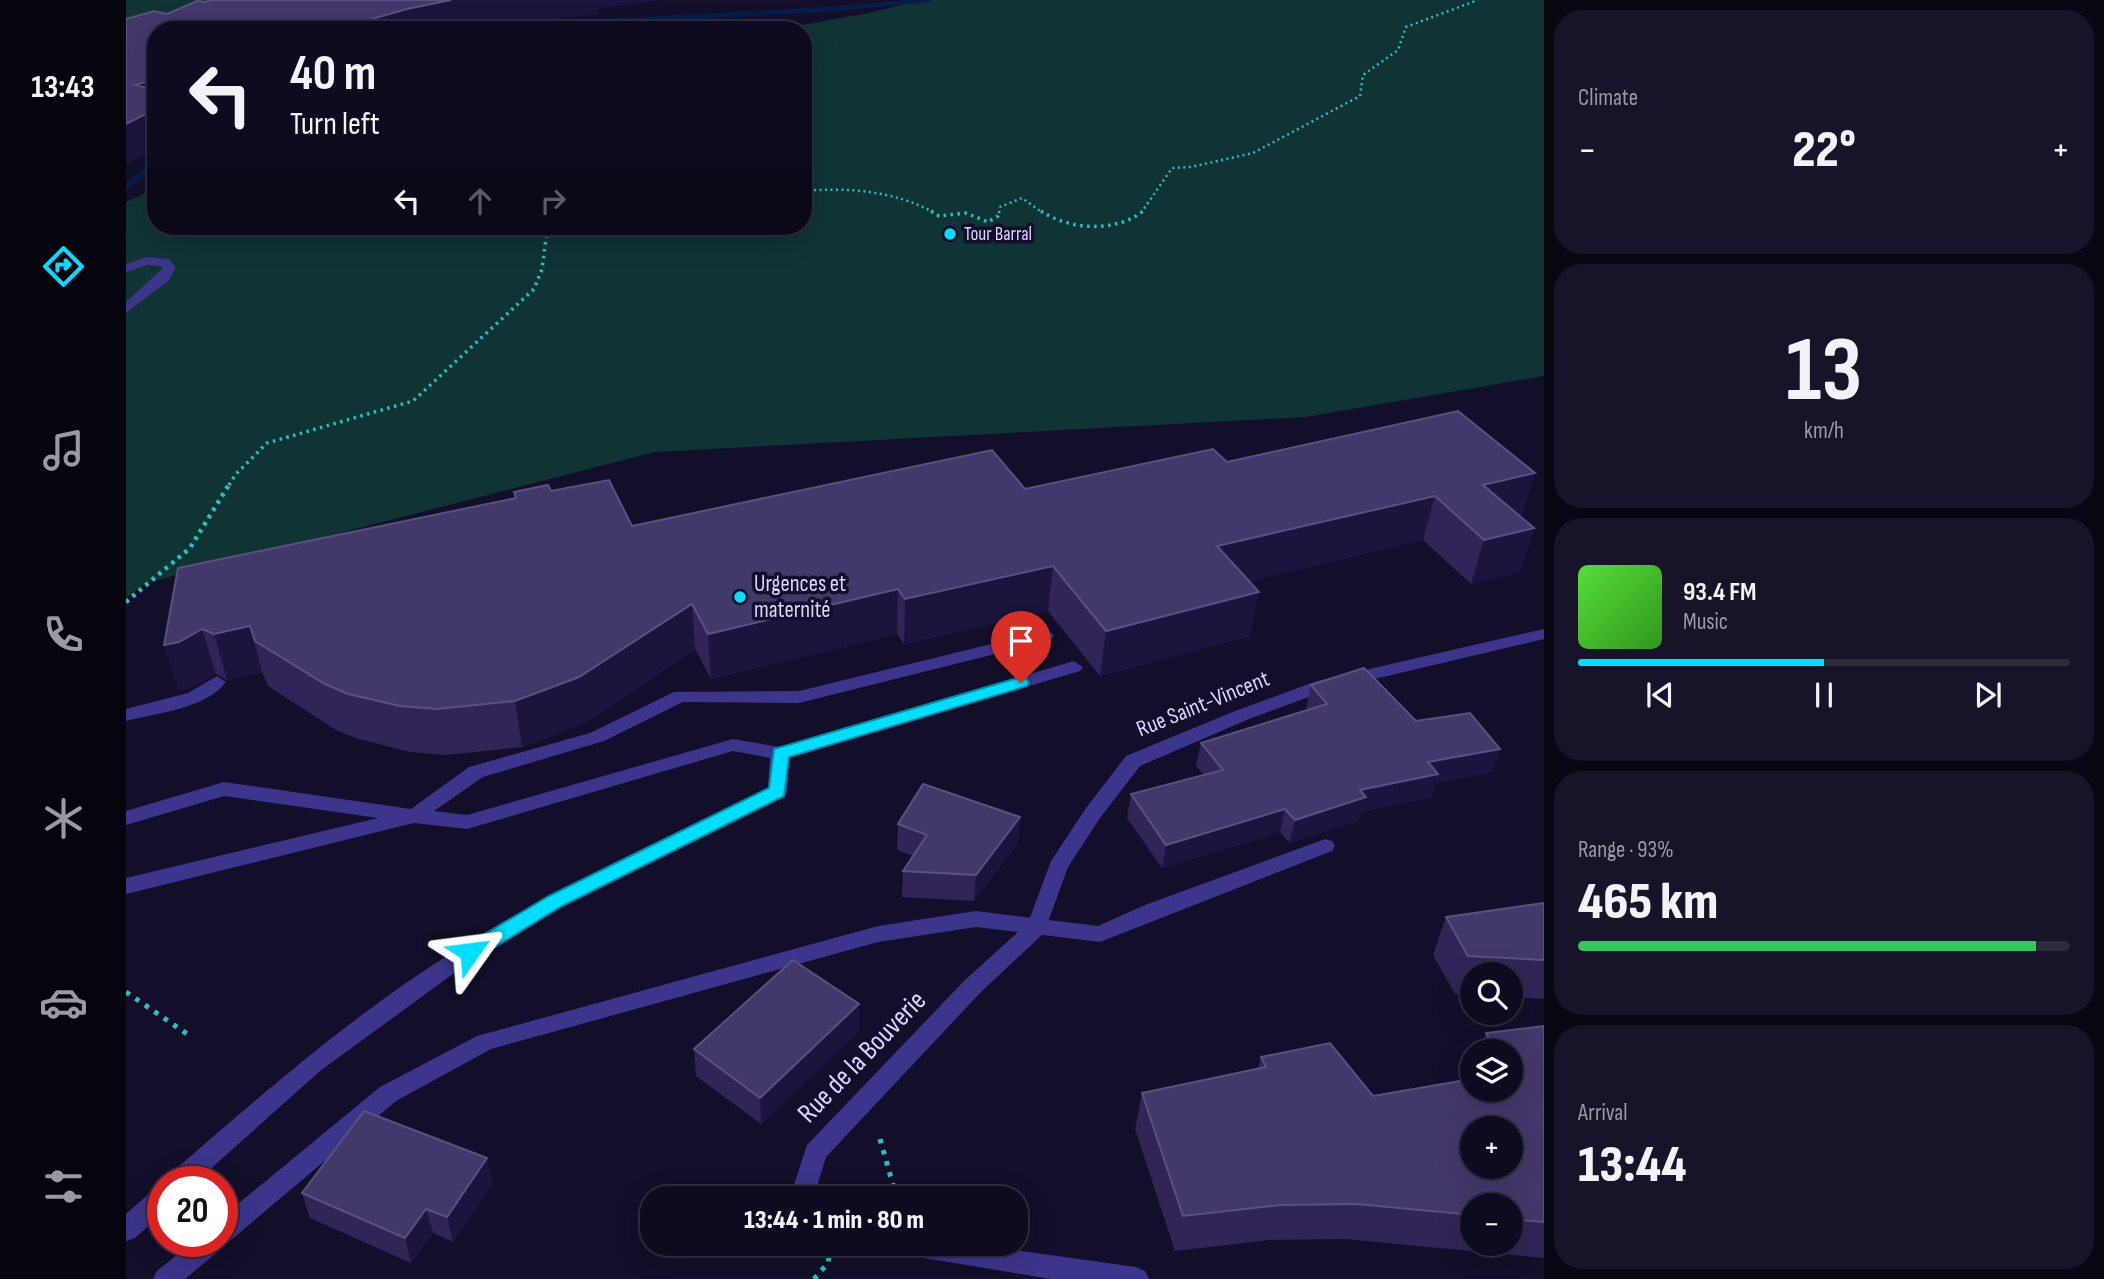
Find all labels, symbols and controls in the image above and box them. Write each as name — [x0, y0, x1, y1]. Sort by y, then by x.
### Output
text: 40 m — [290, 45, 376, 104]
icon: left — [175, 49, 266, 140]
text: 13:43 — [31, 68, 95, 107]
text: Climate — [1578, 84, 1638, 112]
text: Turn left — [290, 105, 380, 144]
text: 22° — [1792, 119, 1856, 182]
text: − — [1578, 128, 1597, 173]
text: + — [2051, 128, 2070, 173]
icon: left — [388, 182, 426, 220]
icon: ahead — [461, 182, 499, 220]
icon: right — [534, 182, 572, 220]
place label: Tour Barral — [964, 223, 1032, 246]
marker: Tour Barral — [942, 226, 958, 242]
icon: directions — [39, 242, 88, 291]
text: 13 — [1786, 317, 1862, 426]
text: km/h — [1804, 417, 1844, 445]
icon: music — [39, 426, 88, 475]
place label: Urgences et maternité — [754, 570, 846, 624]
text: 93.4 FM — [1683, 577, 1756, 608]
marker: Urgences et maternité — [732, 589, 748, 605]
text: Music — [1683, 608, 1728, 636]
icon: phone — [39, 610, 88, 659]
pin — [991, 611, 1051, 683]
icon: arrive — [1002, 622, 1040, 660]
street label: Rue Saint-Vincent — [1132, 665, 1274, 743]
icon: previous — [1641, 676, 1679, 714]
icon: pause — [1805, 676, 1843, 714]
icon: next — [1969, 676, 2007, 714]
icon: climate — [39, 794, 88, 843]
text: Range · 93% — [1578, 836, 1674, 864]
text: 465 km — [1578, 871, 1718, 934]
position arrow — [433, 915, 507, 989]
map controls — [1460, 962, 1523, 1256]
button: search — [1460, 962, 1523, 1025]
icon: car — [39, 978, 88, 1027]
street label: Rue de la Bouverie — [791, 984, 933, 1130]
button: layers — [1460, 1039, 1523, 1102]
text: Arrival — [1578, 1099, 1627, 1127]
button: + — [1460, 1116, 1523, 1179]
text: 13:44 — [1578, 1134, 1687, 1197]
icon: filters — [39, 1162, 88, 1211]
speed limit sign: 20 — [147, 1166, 238, 1257]
button: − — [1460, 1193, 1523, 1256]
text: 13:44 · 1 min · 80 m — [744, 1205, 924, 1236]

